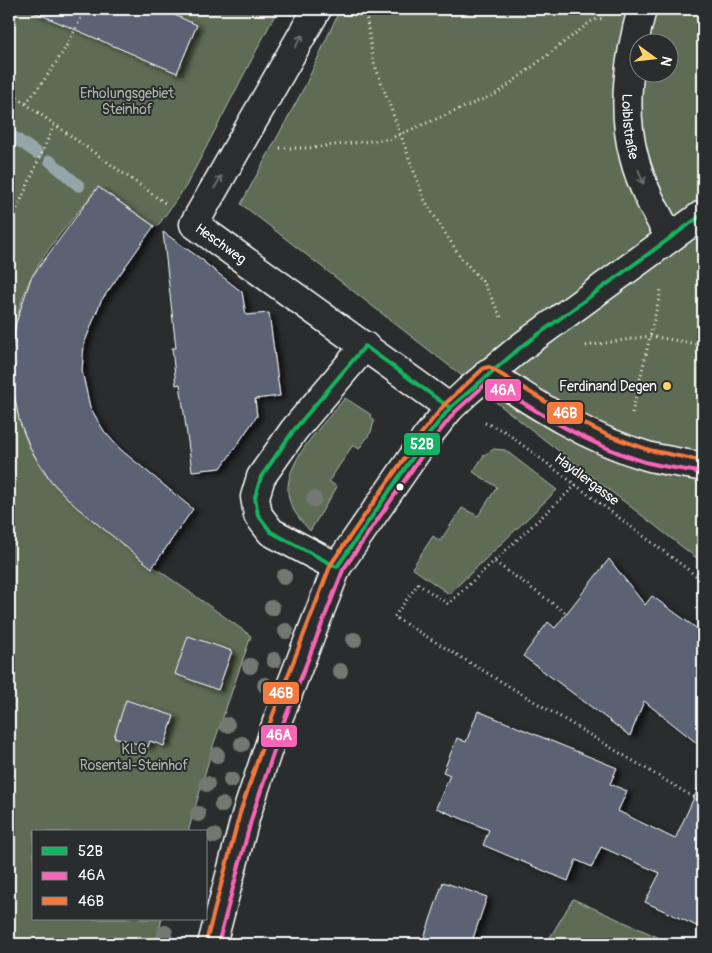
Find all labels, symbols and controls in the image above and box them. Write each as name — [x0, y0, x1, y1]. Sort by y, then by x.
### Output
north arrow — [630, 32, 680, 82]
one-way arrow — [295, 34, 305, 49]
text: N — [657, 54, 676, 68]
park label: Erholungsgebiet Steinhof — [80, 85, 174, 118]
street label: Loiblstraße — [618, 93, 642, 161]
one-way arrow — [637, 169, 646, 184]
one-way arrow — [213, 174, 223, 189]
street label: Heschweg — [192, 220, 250, 268]
line badge: 46A — [484, 378, 522, 402]
place label: Ferdinand Degen — [559, 378, 657, 395]
marker: Ferdinand Degen — [661, 380, 673, 392]
text: 46A — [490, 382, 516, 399]
line badge: 46B — [546, 401, 584, 425]
text: 46B — [553, 405, 577, 422]
line badge: 52B — [403, 432, 441, 456]
text: 52B — [410, 436, 434, 453]
street label: Haydlergasse — [551, 450, 622, 509]
unlabelled marker — [395, 482, 405, 492]
line badge: 46B — [262, 681, 300, 705]
text: 46B — [269, 685, 293, 702]
line badge: 46A — [260, 724, 298, 748]
text: 46A — [266, 727, 292, 744]
park label: KLG Rosental-Steinhof — [80, 741, 189, 774]
legend — [32, 830, 208, 920]
text: 52B — [78, 842, 103, 861]
text: 46A — [78, 866, 105, 885]
text: 46B — [78, 892, 104, 911]

